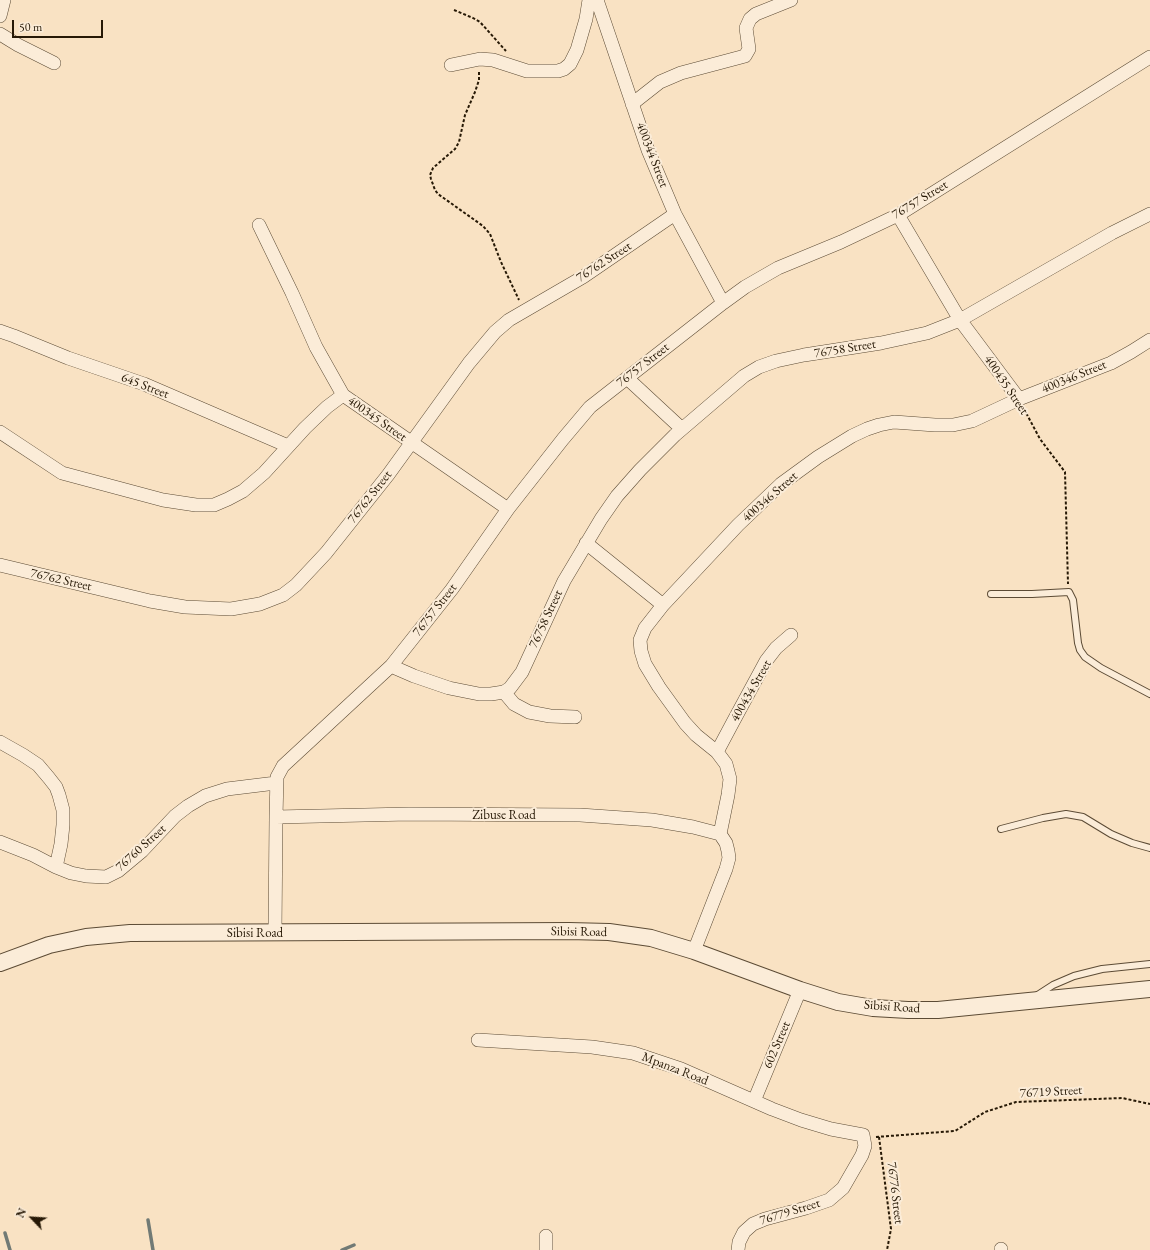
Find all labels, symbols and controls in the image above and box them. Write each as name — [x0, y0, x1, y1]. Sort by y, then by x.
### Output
scale bar — [14, 12, 105, 38]
text: 50 m — [19, 19, 42, 35]
street label: 400344 Street — [632, 120, 672, 190]
street label: 76757 Street — [889, 177, 951, 223]
street label: 76762 Street — [574, 238, 634, 286]
street label: 76758 Street — [813, 336, 877, 362]
street label: 76757 Street — [614, 340, 672, 390]
street label: 400435 Street — [980, 352, 1032, 418]
street label: 400346 Street — [1039, 357, 1109, 397]
street label: 645 Street — [119, 370, 171, 402]
street label: 400345 Street — [344, 393, 410, 445]
street label: 76762 Street — [345, 468, 395, 526]
street label: 400346 Street — [739, 469, 801, 525]
street label: 76762 Street — [29, 565, 93, 595]
street label: 76757 Street — [410, 581, 460, 639]
street label: 76758 Street — [526, 587, 566, 651]
street label: 400434 Street — [727, 657, 775, 725]
street label: Zibuse Road — [472, 807, 536, 823]
street label: 76760 Street — [113, 821, 169, 875]
street label: Sibisi Road — [551, 924, 607, 940]
street label: Sibisi Road — [227, 925, 283, 941]
street label: Sibisi Road — [863, 997, 921, 1017]
street label: 602 Street — [760, 1019, 794, 1071]
street label: Mpanza Road — [639, 1049, 711, 1089]
street label: 76719 Street — [1019, 1083, 1083, 1101]
street label: 76776 Street — [883, 1161, 907, 1225]
street label: 76779 Street — [758, 1195, 822, 1229]
north arrow — [12, 1198, 52, 1238]
text: N — [13, 1206, 29, 1220]

